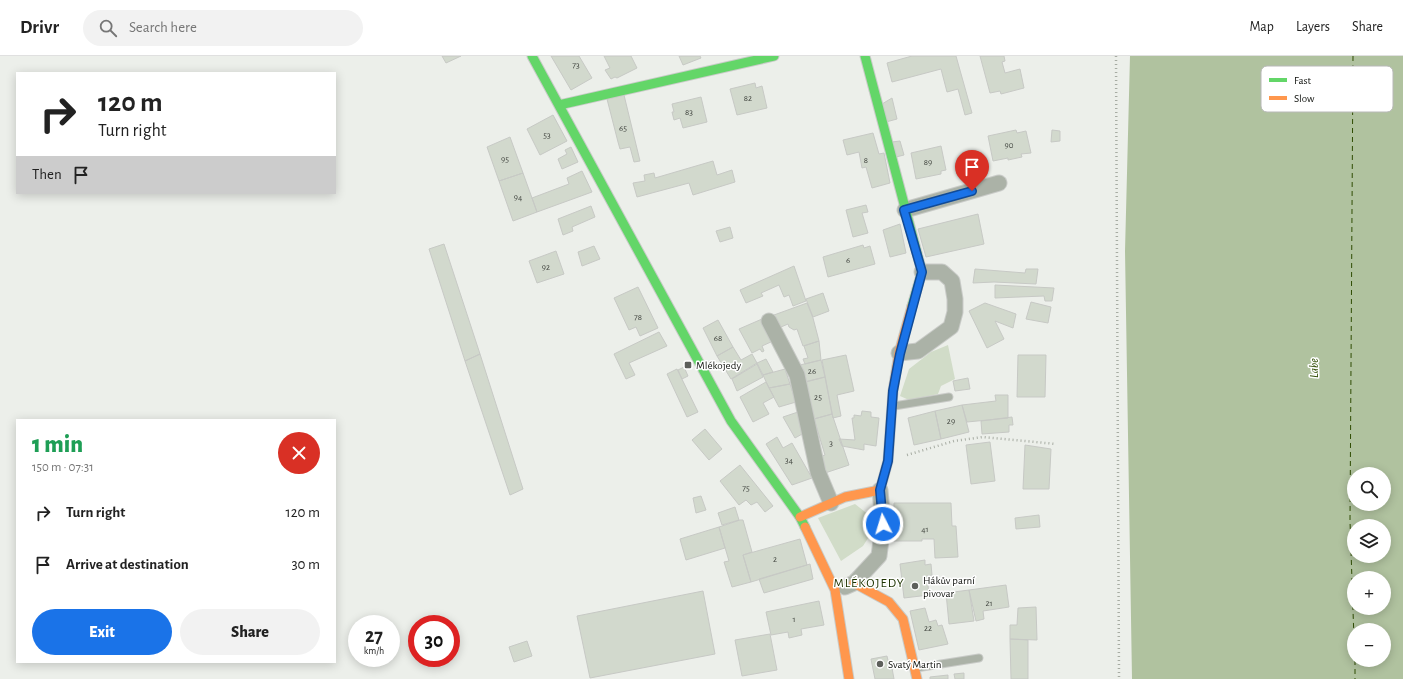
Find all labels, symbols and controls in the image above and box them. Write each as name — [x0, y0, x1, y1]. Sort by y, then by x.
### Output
search box — [83, 10, 363, 46]
icon: search — [97, 17, 119, 39]
text: Drivr — [20, 18, 59, 37]
text: Search here — [129, 20, 197, 35]
text: Map — [1249, 20, 1274, 34]
text: Layers — [1296, 20, 1330, 34]
text: Share — [1352, 20, 1383, 34]
house number: 73 — [572, 61, 580, 70]
legend — [1261, 66, 1393, 112]
text: Fast — [1294, 75, 1312, 86]
icon: right — [32, 88, 84, 140]
text: 120 m — [98, 89, 163, 117]
text: Slow — [1294, 93, 1315, 104]
house number: 82 — [744, 94, 752, 103]
house number: 83 — [685, 108, 693, 117]
text: Turn right — [98, 122, 167, 140]
house number: 65 — [619, 124, 627, 133]
house number: 53 — [543, 131, 551, 140]
house number: 90 — [1005, 141, 1014, 150]
pin — [955, 150, 989, 191]
house number: 95 — [501, 155, 509, 164]
house number: 8 — [864, 156, 868, 165]
icon: arrive — [961, 156, 983, 178]
house number: 89 — [924, 158, 932, 167]
icon: arrive — [70, 164, 92, 186]
text: Then — [32, 167, 62, 182]
house number: 94 — [514, 193, 523, 202]
house number: 6 — [846, 256, 850, 265]
house number: 92 — [542, 263, 550, 272]
house number: 78 — [634, 313, 642, 322]
house number: 68 — [714, 334, 722, 343]
water label: Labe — [1308, 358, 1320, 378]
marker: Mlékojedy — [683, 360, 693, 370]
place label: Mlékojedy — [696, 360, 741, 371]
house number: 26 — [808, 367, 816, 376]
house number: 25 — [814, 393, 822, 402]
house number: 29 — [947, 417, 955, 426]
button: close — [278, 432, 320, 474]
text: 1 min — [32, 433, 83, 457]
house number: 3 — [829, 439, 833, 448]
house number: 34 — [785, 456, 794, 465]
text: 150 m · 07:31 — [32, 461, 94, 474]
map controls — [1347, 467, 1391, 667]
button: search — [1347, 467, 1391, 511]
house number: 75 — [742, 484, 750, 493]
icon: right — [32, 502, 54, 524]
position arrow — [862, 503, 904, 545]
text: Turn right — [66, 505, 125, 520]
text: 120 m — [286, 505, 320, 520]
button: layers — [1347, 519, 1391, 563]
house number: 41 — [921, 525, 929, 534]
icon: arrive — [32, 554, 54, 576]
house number: 2 — [773, 555, 777, 564]
text: Arrive at destination — [66, 557, 189, 572]
text: 30 m — [291, 557, 320, 572]
button: + — [1347, 571, 1391, 615]
place label: Hákův parní pivovar — [923, 575, 975, 599]
district label: MLÉKOJEDY — [833, 576, 905, 590]
marker: Hákův parní pivovar — [910, 581, 920, 591]
house number: 21 — [985, 599, 993, 608]
button: Exit — [32, 609, 172, 655]
button: Share — [180, 609, 320, 655]
speed limit sign: 30 — [408, 615, 460, 667]
house number: 1 — [792, 615, 796, 624]
button: − — [1347, 623, 1391, 667]
house number: 22 — [924, 624, 932, 633]
text: 27 — [365, 626, 383, 646]
text: km/h — [364, 646, 384, 656]
marker: Svatý Martin — [875, 659, 885, 669]
place label: Svatý Martin — [888, 659, 942, 670]

